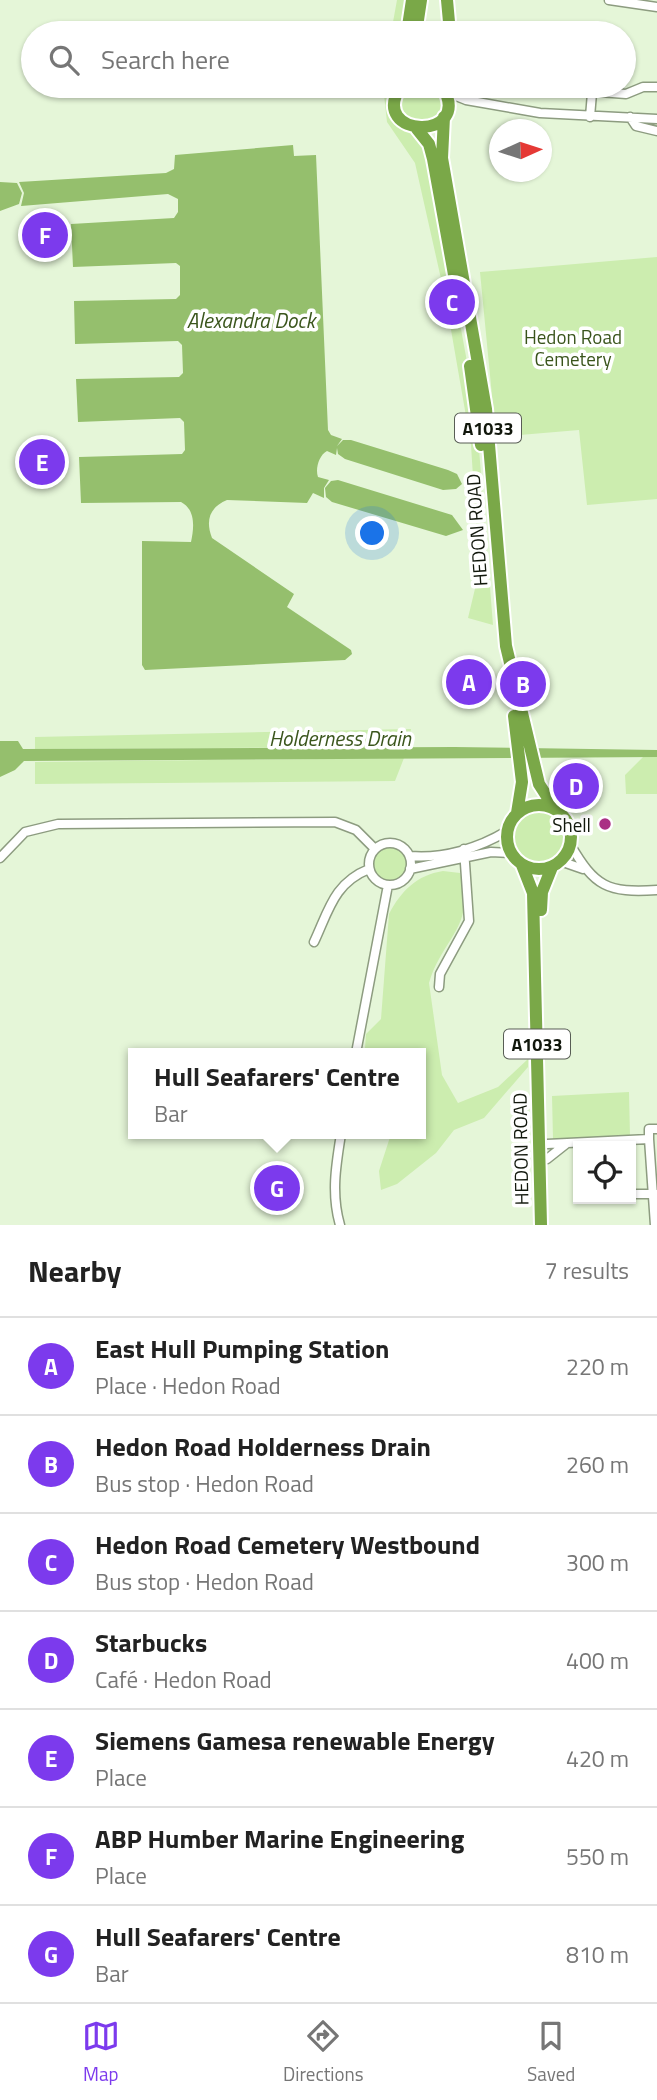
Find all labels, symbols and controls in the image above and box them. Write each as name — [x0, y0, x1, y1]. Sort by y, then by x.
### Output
search box — [21, 21, 636, 98]
text: Search here — [101, 40, 230, 79]
icon: search — [45, 41, 83, 79]
north arrow — [489, 119, 552, 182]
pin: F — [22, 209, 68, 261]
pin: C — [429, 276, 475, 328]
water label: Alexandra Dock — [187, 304, 318, 336]
park label: Hedon Road Cemetery — [524, 322, 622, 373]
road number: A1033 — [455, 414, 521, 442]
pin: E — [19, 436, 65, 488]
street label: HEDON ROAD — [458, 473, 494, 587]
your location — [355, 516, 389, 550]
pin: A — [446, 656, 492, 708]
pin: B — [500, 658, 546, 710]
water label: Holderness Drain — [269, 722, 411, 754]
pin: D — [553, 760, 599, 812]
place label: Shell — [552, 810, 591, 839]
marker: Shell — [597, 816, 613, 832]
road number: A1033 — [504, 1030, 570, 1058]
popup — [128, 1048, 426, 1139]
text: Hull Seafarers' Centre — [154, 1057, 400, 1096]
street label: HEDON ROAD — [505, 1092, 535, 1206]
text: Bar — [154, 1096, 188, 1131]
map controls — [573, 1141, 636, 1204]
button: locate — [573, 1141, 636, 1204]
pin: G — [254, 1162, 300, 1214]
text: Nearby — [28, 1248, 121, 1294]
text: 7 results — [545, 1253, 629, 1288]
text: East Hull Pumping Station — [95, 1329, 389, 1368]
text: A — [44, 1349, 58, 1384]
text: 220 m — [566, 1349, 629, 1384]
text: Place · Hedon Road — [95, 1368, 281, 1403]
text: Hedon Road Holderness Drain — [95, 1427, 431, 1466]
text: B — [44, 1447, 58, 1482]
text: 260 m — [566, 1447, 629, 1482]
text: Bus stop · Hedon Road — [95, 1466, 314, 1501]
text: Hedon Road Cemetery Westbound — [95, 1525, 480, 1564]
text: C — [45, 1545, 57, 1580]
text: 300 m — [566, 1545, 629, 1580]
text: Bus stop · Hedon Road — [95, 1564, 314, 1599]
text: Starbucks — [95, 1623, 207, 1662]
text: D — [44, 1643, 58, 1678]
text: 400 m — [566, 1643, 629, 1678]
text: Café · Hedon Road — [95, 1662, 272, 1697]
text: Siemens Gamesa renewable Energy — [95, 1721, 495, 1760]
text: E — [45, 1741, 57, 1776]
text: 420 m — [566, 1741, 629, 1776]
text: Place — [95, 1760, 147, 1795]
text: ABP Humber Marine Engineering — [95, 1819, 464, 1858]
text: F — [45, 1839, 57, 1874]
text: 550 m — [566, 1839, 629, 1874]
text: Place — [95, 1858, 147, 1893]
text: Hull Seafarers' Centre — [95, 1917, 341, 1956]
text: G — [44, 1937, 58, 1972]
text: 810 m — [566, 1937, 629, 1972]
text: Bar — [95, 1956, 129, 1991]
tab: Map — [82, 2017, 120, 2088]
tab: Directions — [283, 2017, 364, 2088]
tab: Saved — [527, 2017, 575, 2088]

